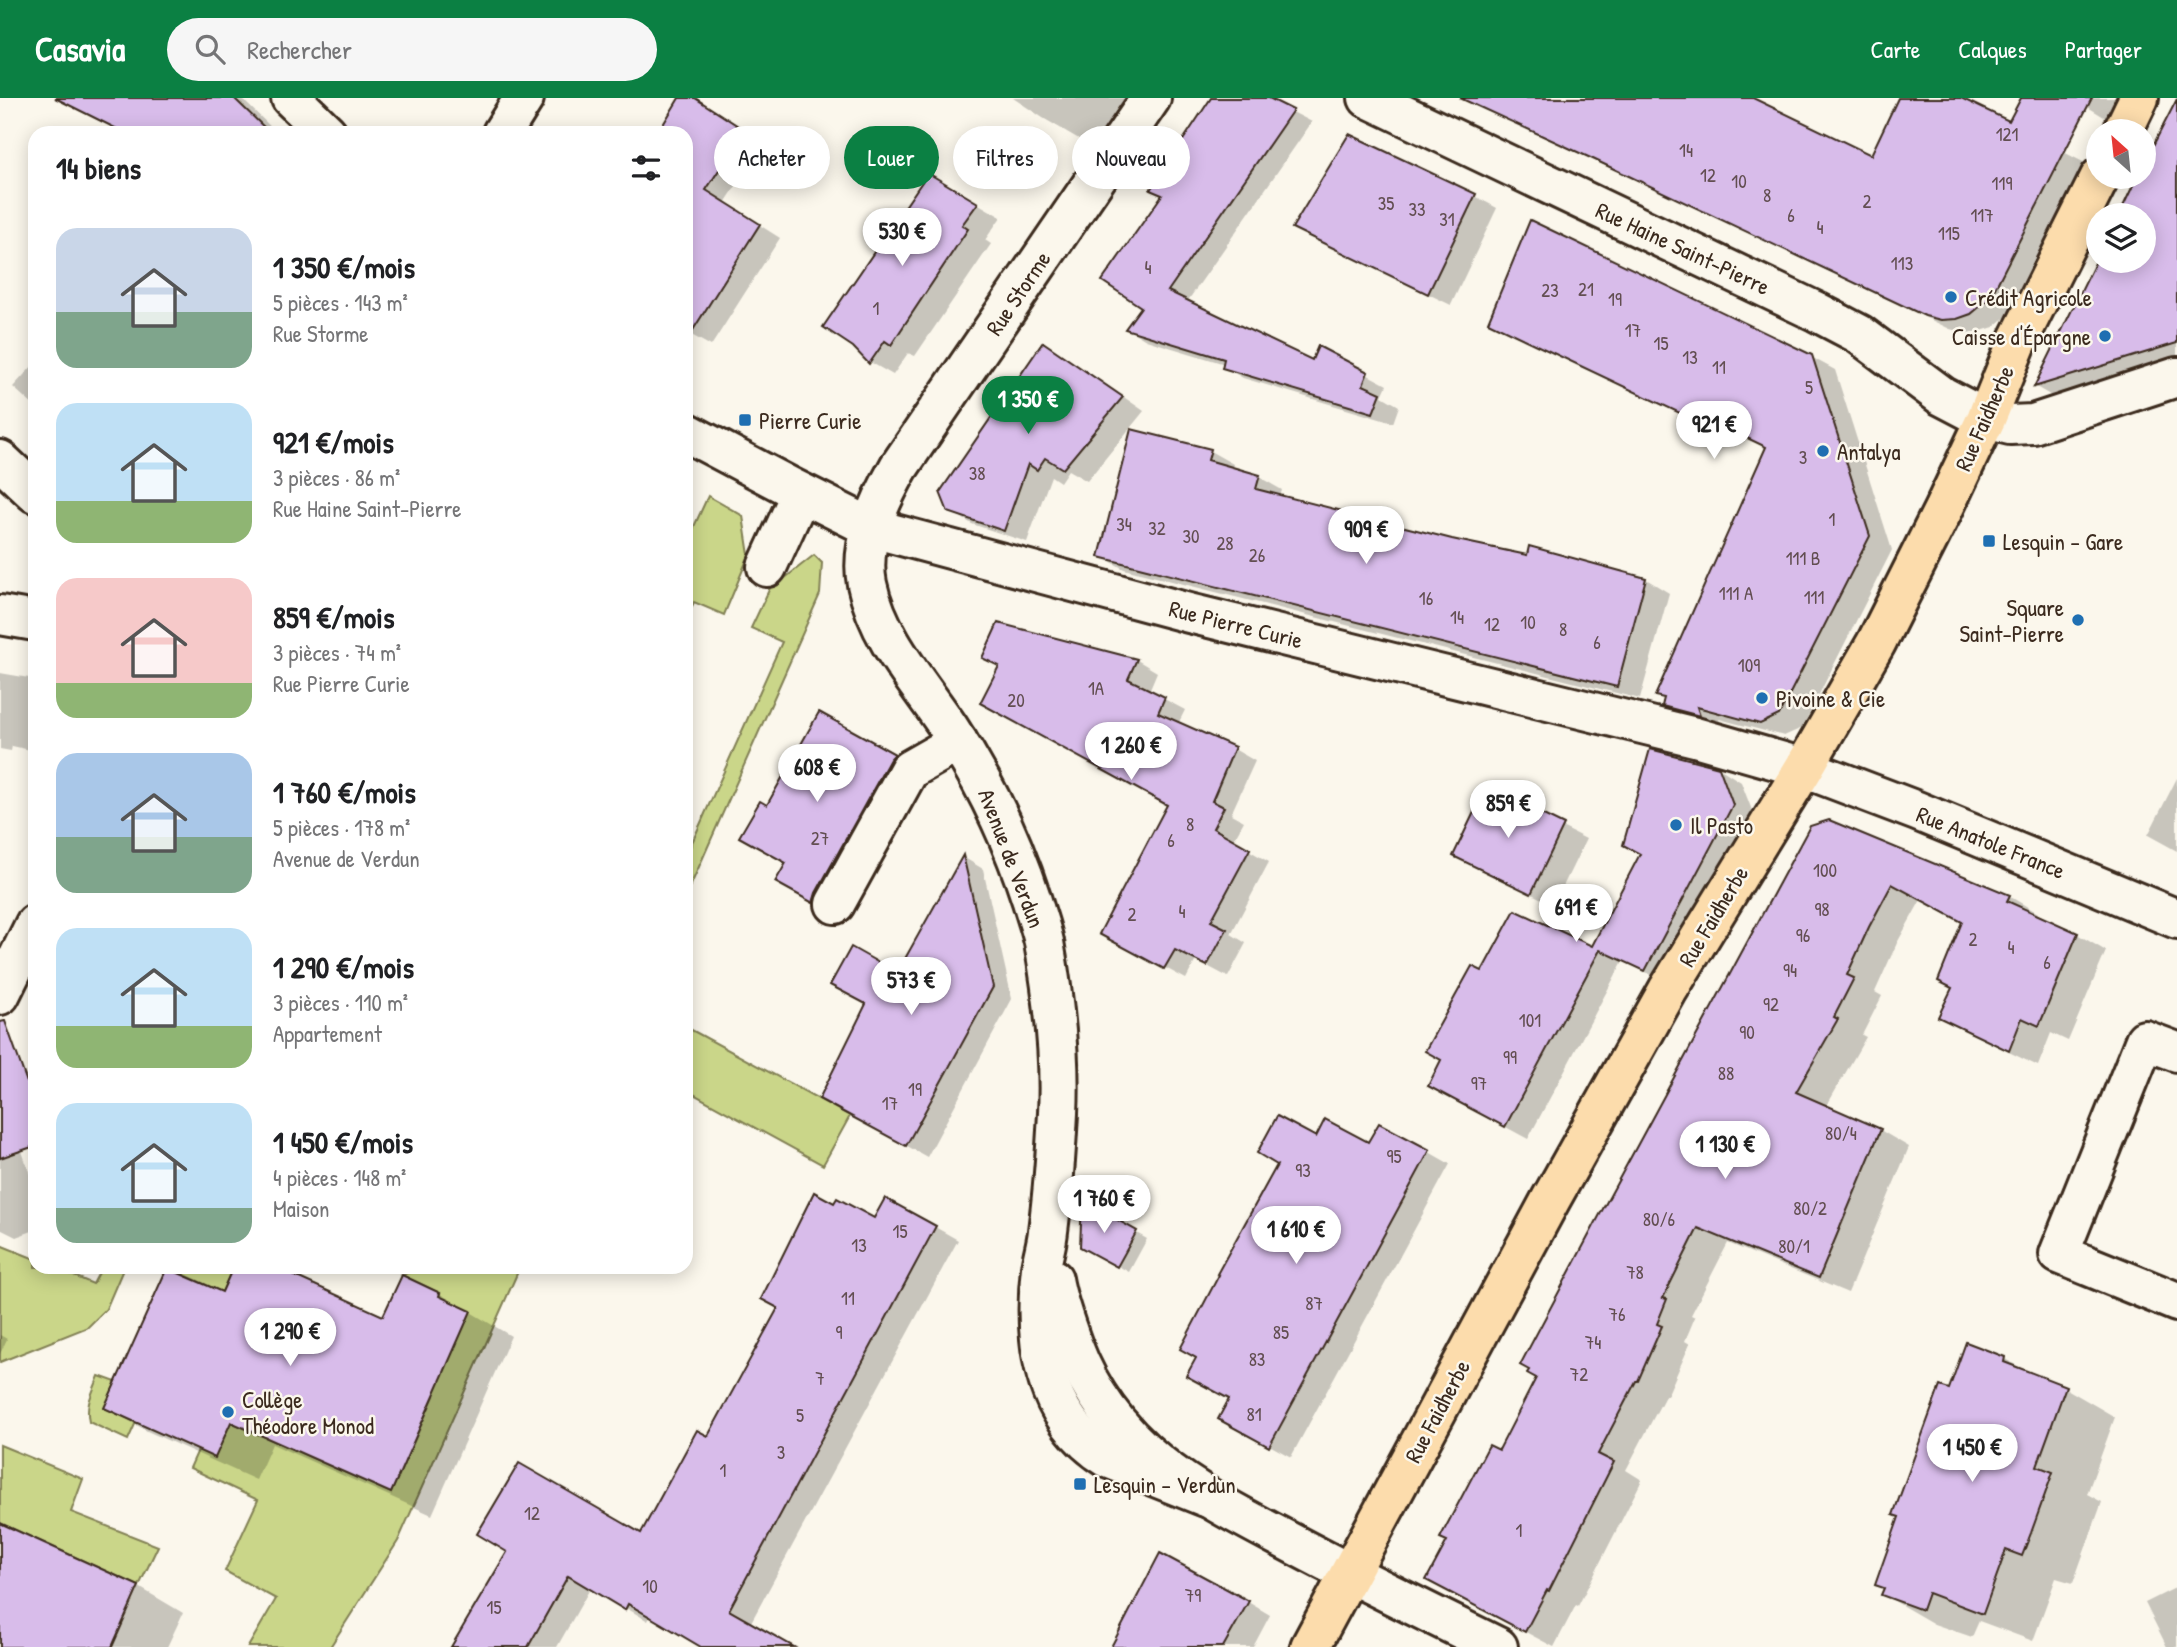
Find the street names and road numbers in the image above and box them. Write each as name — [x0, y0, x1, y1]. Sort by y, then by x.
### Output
street label: Rue Haine Saint-Pierre — [1591, 194, 1775, 302]
street label: Rue Storme — [978, 245, 1058, 341]
street label: Rue Faidherbe — [1947, 360, 2021, 476]
street label: Rue Pierre Curie — [1166, 592, 1306, 656]
street label: Avenue de Verdun — [971, 784, 1053, 932]
street label: Rue Anatole France — [1912, 798, 2070, 886]
street label: Rue Faidherbe — [1671, 860, 1755, 972]
street label: Rue Faidherbe — [1397, 1354, 1477, 1468]

